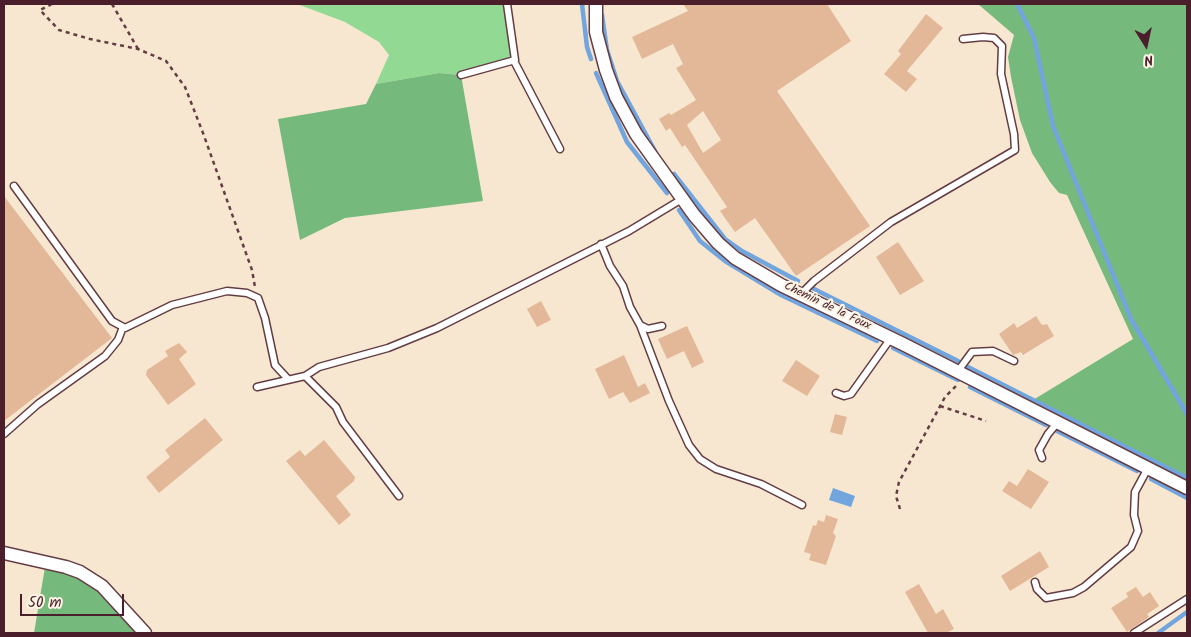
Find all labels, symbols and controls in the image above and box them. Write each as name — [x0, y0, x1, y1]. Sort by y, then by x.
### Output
north arrow — [1121, 20, 1171, 70]
text: N — [1142, 48, 1155, 71]
street label: Chemin de la Foux — [781, 280, 873, 334]
scale bar — [22, 584, 126, 616]
text: 50 m — [28, 591, 62, 615]

